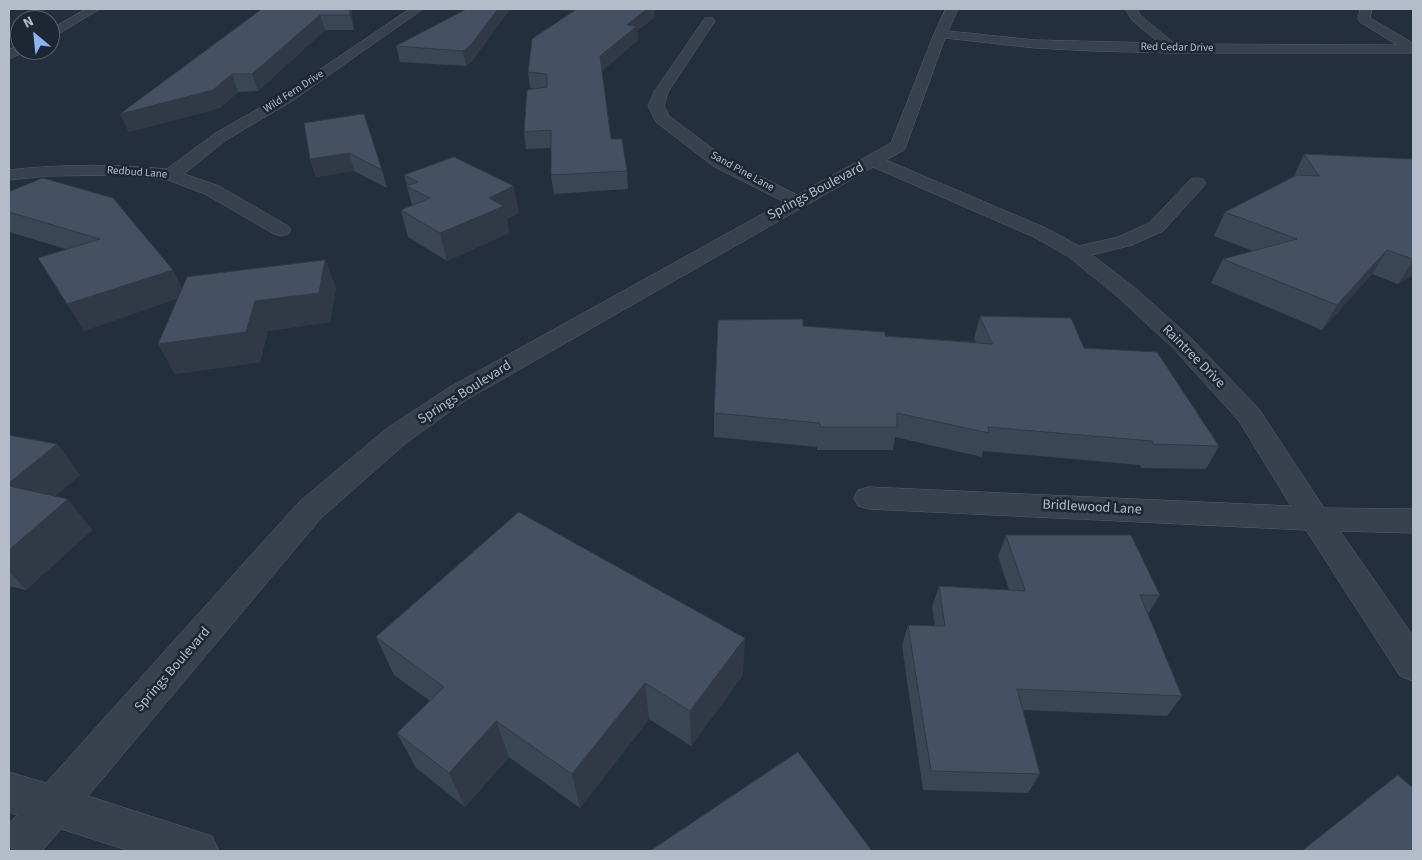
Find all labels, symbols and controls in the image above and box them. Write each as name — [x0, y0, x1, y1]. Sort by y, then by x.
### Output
north arrow — [10, 10, 60, 60]
text: N — [20, 12, 37, 34]
street label: Red Cedar Drive — [1140, 41, 1214, 55]
street label: Wild Fern Drive — [261, 68, 327, 116]
street label: Sand Pine Lane — [708, 149, 776, 195]
street label: Springs Boulevard — [765, 160, 867, 224]
street label: Redbud Lane — [106, 164, 168, 182]
street label: Raintree Drive — [1158, 322, 1228, 392]
street label: Springs Boulevard — [415, 358, 515, 428]
street label: Bridlewood Lane — [1042, 497, 1142, 519]
street label: Springs Boulevard — [132, 624, 214, 716]

